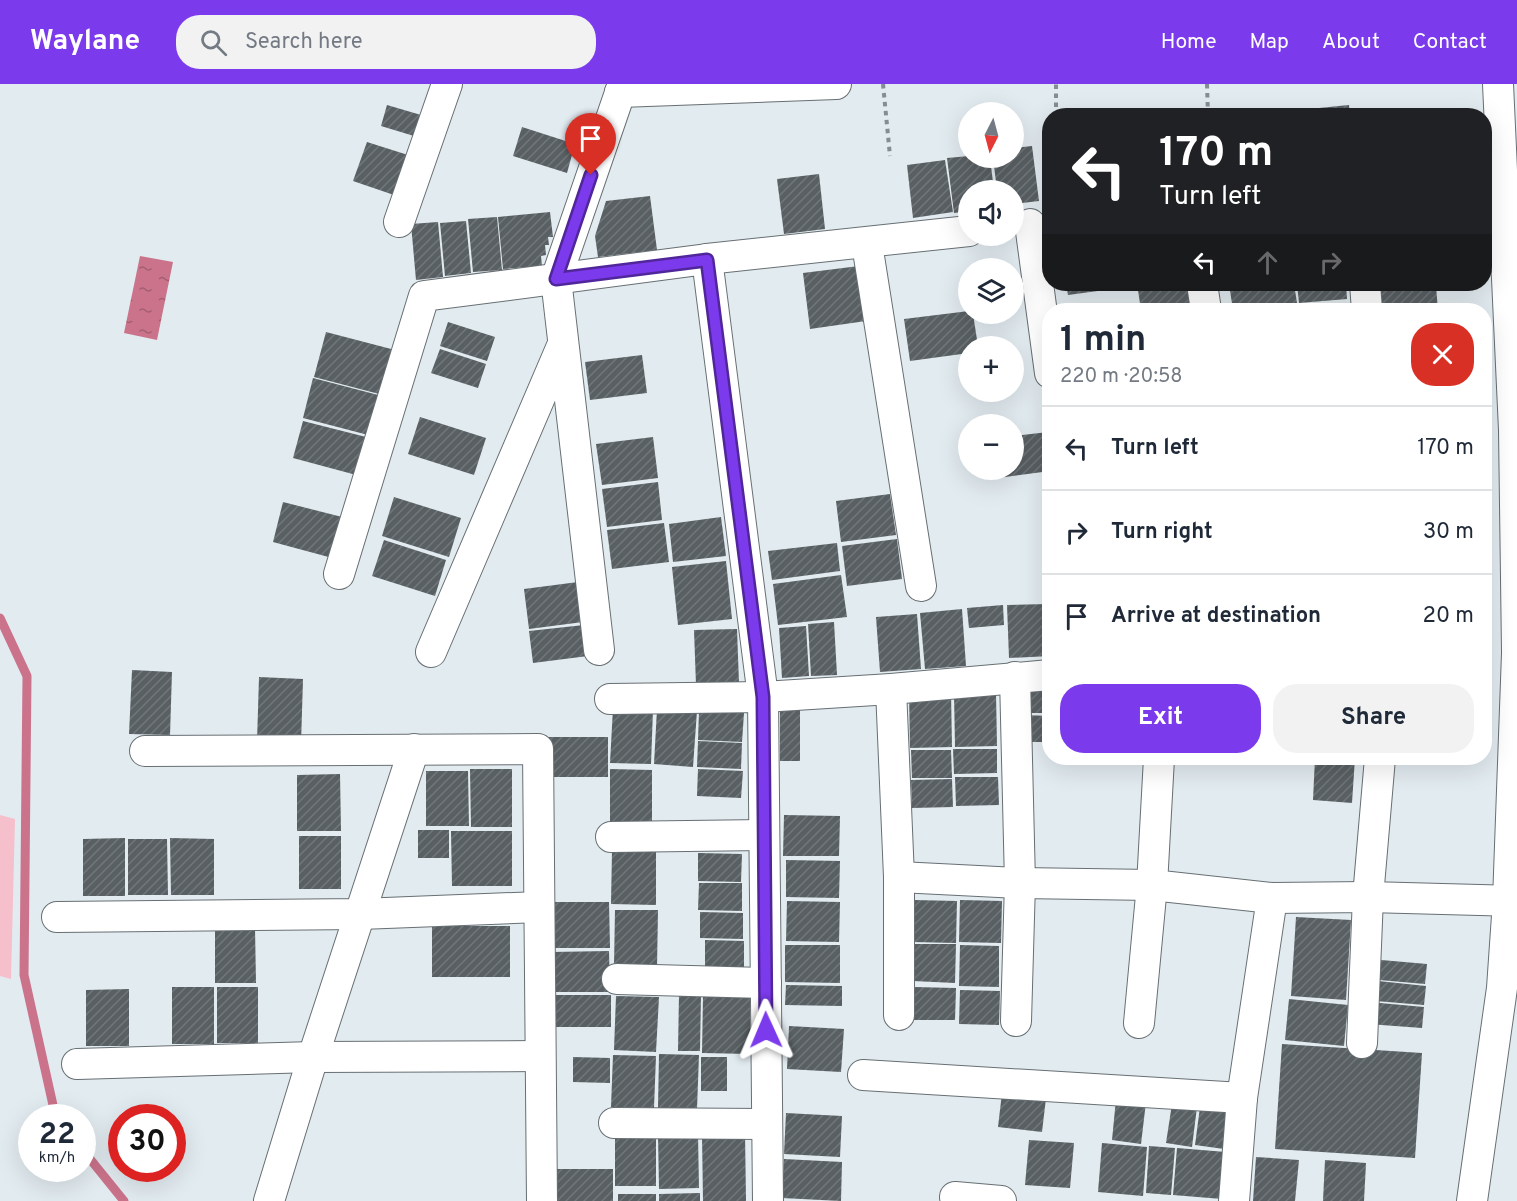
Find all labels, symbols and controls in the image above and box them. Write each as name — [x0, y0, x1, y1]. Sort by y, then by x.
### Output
search box — [176, 15, 596, 69]
text: Waylane — [30, 24, 140, 60]
icon: search — [197, 26, 230, 59]
text: Search here — [245, 29, 363, 56]
text: Home — [1161, 29, 1217, 56]
text: Map — [1250, 29, 1289, 56]
text: About — [1322, 29, 1380, 56]
text: Contact — [1413, 29, 1487, 56]
north arrow — [958, 102, 1024, 168]
map controls — [958, 102, 1024, 480]
pin — [565, 113, 616, 175]
icon: arrive — [574, 122, 607, 155]
text: 170 m — [1159, 128, 1273, 181]
icon: left — [1060, 132, 1138, 210]
button: sound — [958, 180, 1024, 246]
text: Turn left — [1159, 180, 1261, 214]
icon: left — [1188, 246, 1221, 279]
icon: ahead — [1251, 246, 1284, 279]
icon: right — [1314, 246, 1347, 279]
button: layers — [958, 258, 1024, 324]
text: 1 min — [1060, 318, 1146, 364]
button: close — [1411, 323, 1474, 386]
button: + — [958, 336, 1024, 402]
text: 220 m · 20:58 — [1060, 364, 1183, 390]
button: − — [958, 414, 1024, 480]
icon: left — [1060, 432, 1093, 465]
text: Turn left — [1111, 435, 1199, 462]
text: 170 m — [1417, 435, 1474, 462]
icon: right — [1060, 516, 1093, 549]
text: Turn right — [1111, 519, 1213, 546]
text: 30 m — [1423, 519, 1474, 546]
icon: arrive — [1060, 600, 1093, 633]
text: Arrive at destination — [1111, 603, 1321, 630]
text: 20 m — [1423, 603, 1474, 630]
button: Exit — [1060, 684, 1261, 753]
button: Share — [1273, 684, 1474, 753]
position arrow — [734, 998, 798, 1062]
speed limit sign: 30 — [108, 1104, 186, 1182]
text: 22 — [39, 1117, 75, 1154]
text: km/h — [39, 1149, 75, 1168]

